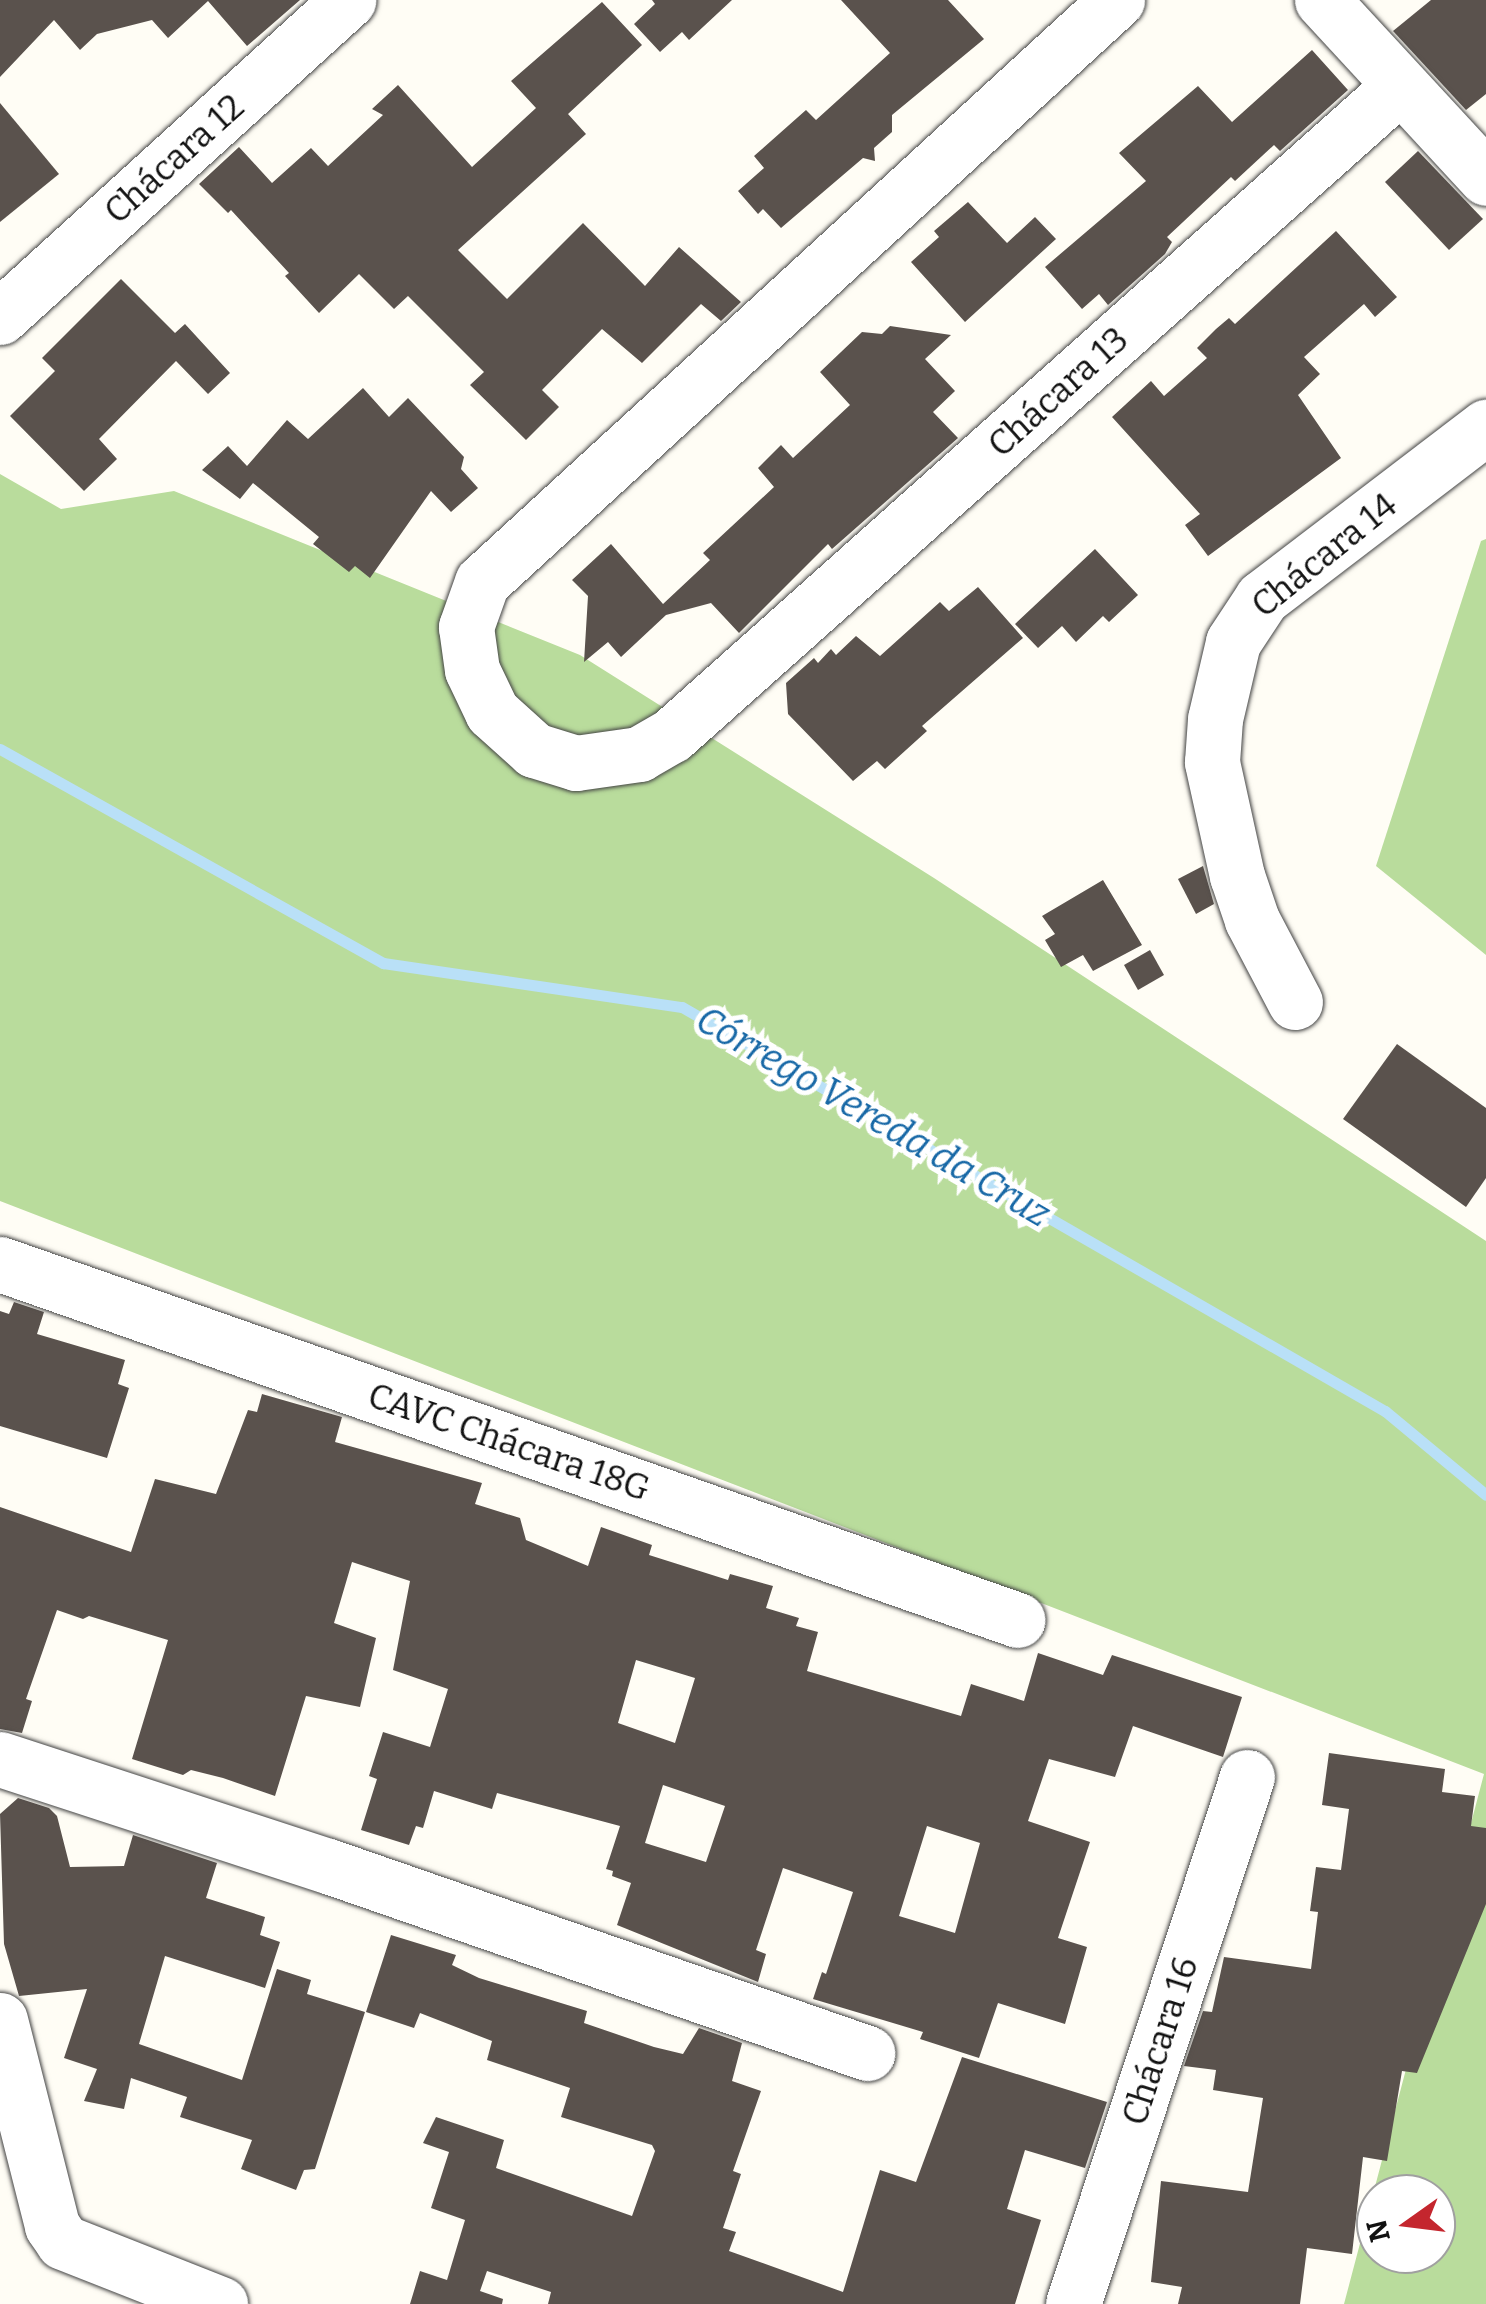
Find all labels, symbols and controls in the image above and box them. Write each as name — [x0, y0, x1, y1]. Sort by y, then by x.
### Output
street label: Chácara 12 — [96, 86, 252, 232]
street label: Chácara 13 — [979, 318, 1137, 466]
street label: Chácara 14 — [1243, 484, 1405, 626]
water label: Córrego Vereda da Cruz — [688, 997, 1058, 1237]
street label: CAVC Chácara 18G — [363, 1374, 655, 1510]
street label: Chácara 16 — [1113, 1952, 1207, 2130]
north arrow — [1356, 2174, 1456, 2274]
text: N — [1360, 2216, 1397, 2245]

